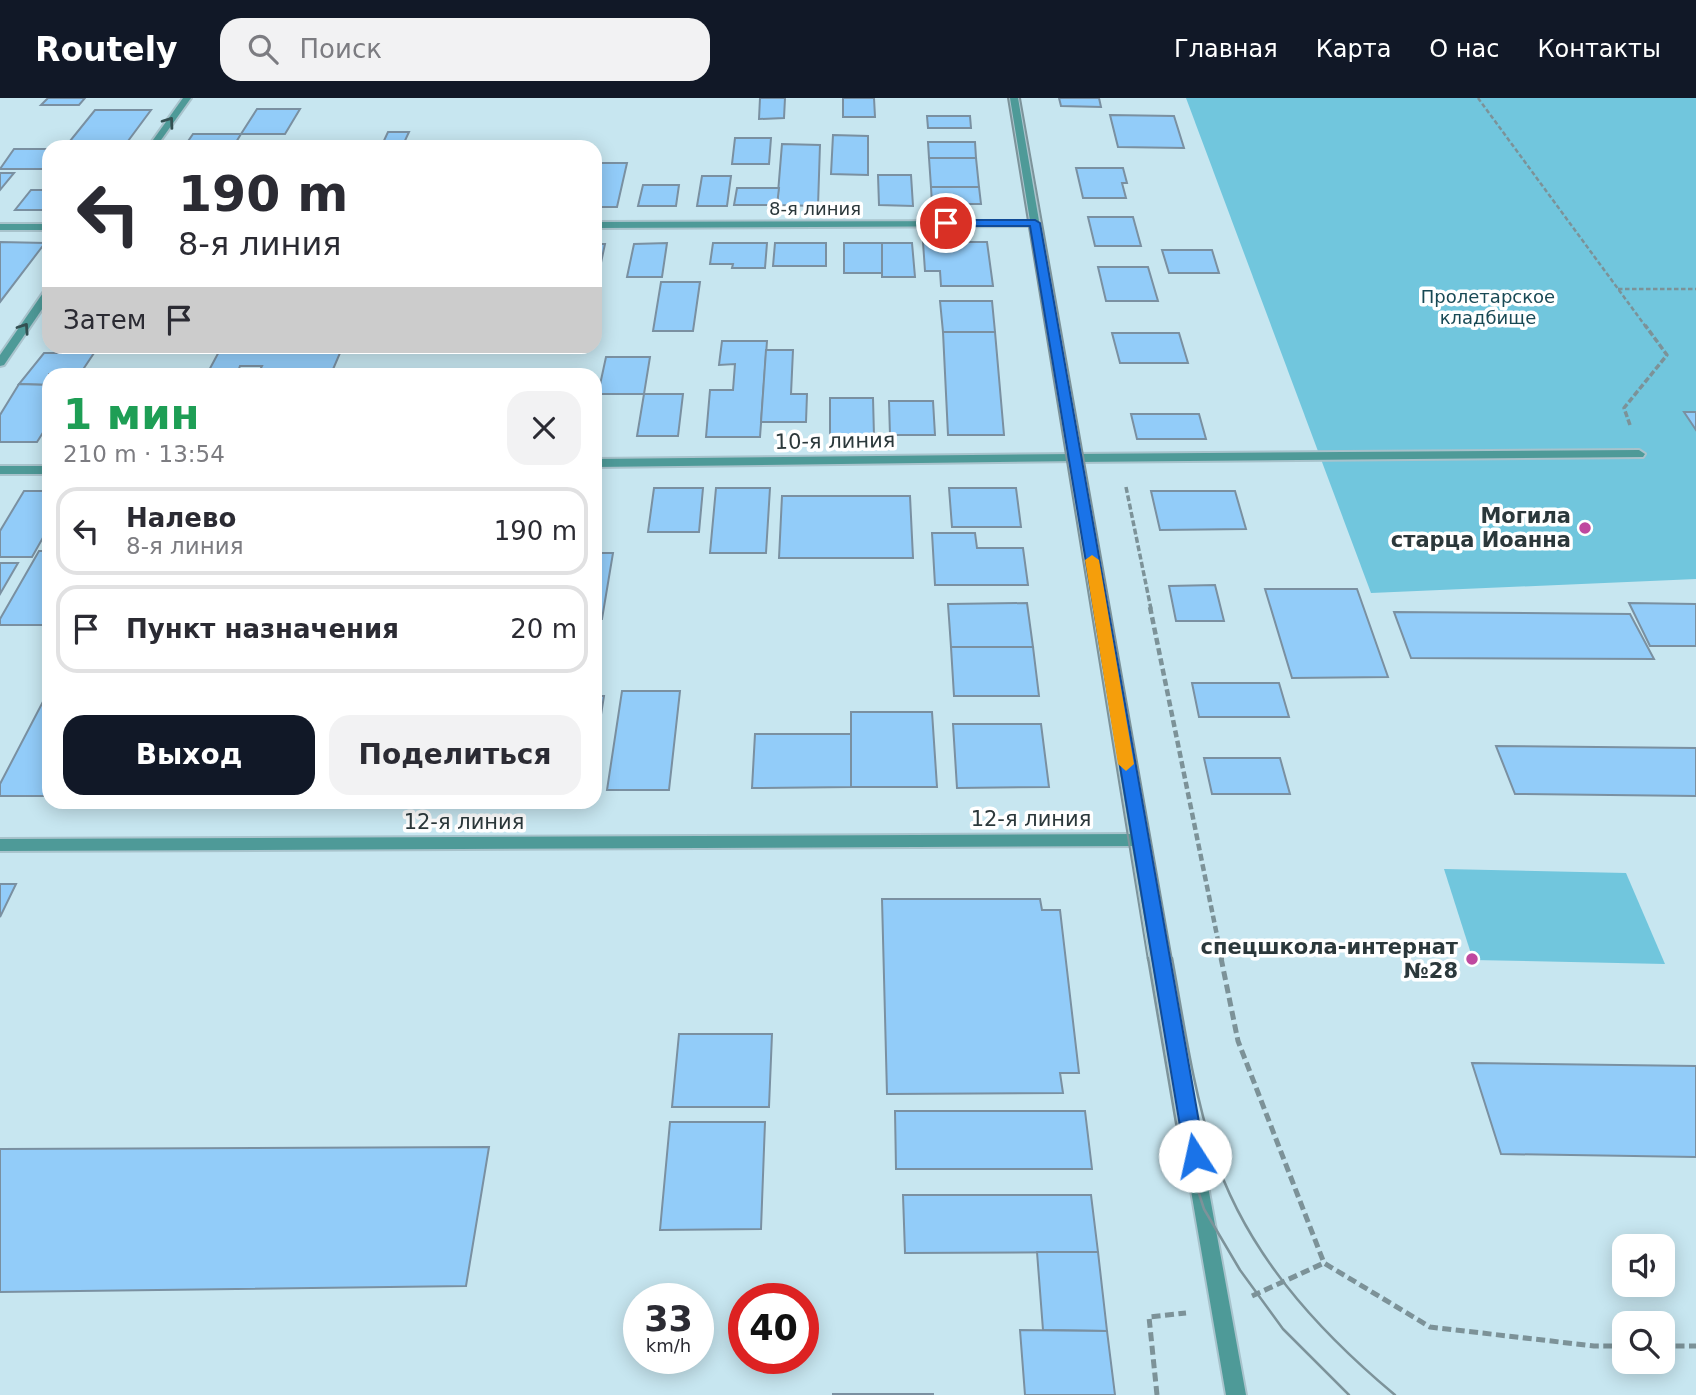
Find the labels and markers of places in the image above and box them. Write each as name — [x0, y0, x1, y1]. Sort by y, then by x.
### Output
pin — [916, 193, 976, 253]
place label: Могила старца Иоанна — [1391, 504, 1571, 552]
marker: Могила старца Иоанна — [1577, 520, 1593, 536]
place label: спецшкола-интернат №28 — [1200, 935, 1459, 983]
marker: спецшкола-интернат №28 — [1464, 951, 1480, 967]

